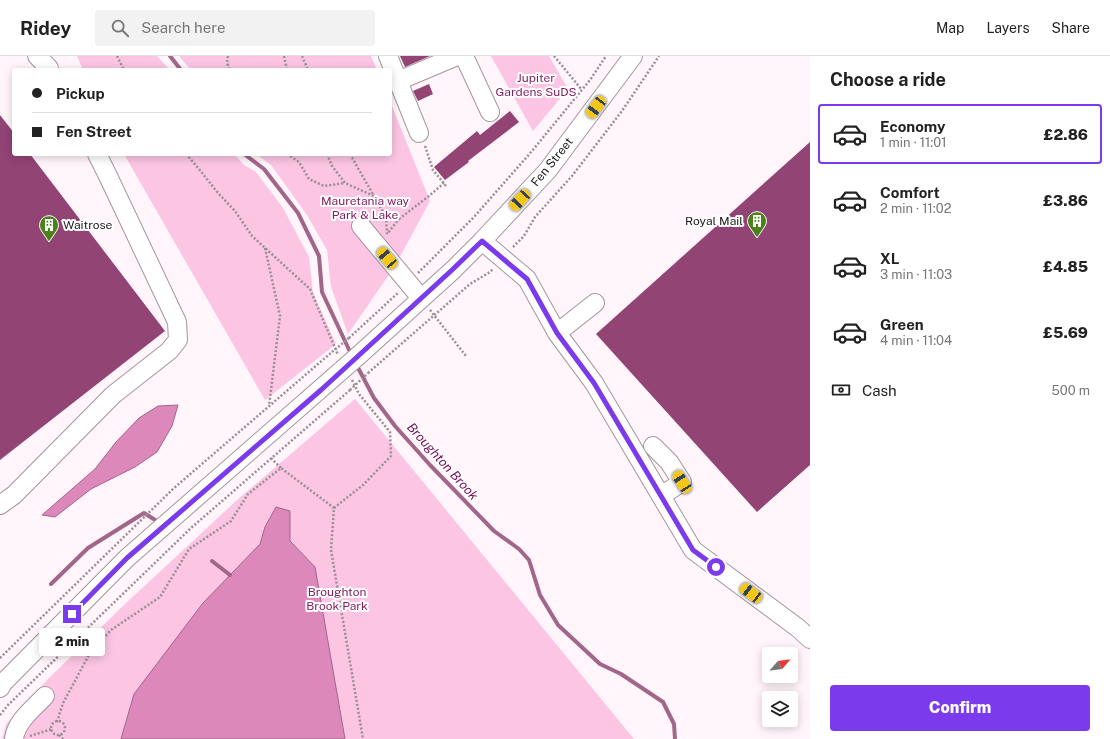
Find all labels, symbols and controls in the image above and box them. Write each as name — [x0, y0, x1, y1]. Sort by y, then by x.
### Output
search box — [95, 10, 375, 46]
text: Ridey — [20, 17, 71, 39]
icon: search — [109, 17, 131, 39]
text: Search here — [141, 19, 225, 36]
text: Map — [936, 20, 964, 36]
text: Layers — [986, 20, 1030, 36]
text: Share — [1052, 20, 1090, 36]
text: Choose a ride — [830, 69, 946, 90]
park label: Jupiter Gardens SuDS — [495, 71, 577, 99]
text: Pickup — [56, 85, 105, 102]
car — [584, 94, 608, 120]
icon: car — [832, 116, 868, 152]
text: Economy — [880, 118, 945, 135]
text: Fen Street — [56, 123, 132, 140]
text: £2.86 — [1044, 126, 1088, 143]
street label: Fen Street — [528, 135, 576, 189]
text: 1 min · 11:01 — [880, 135, 946, 150]
icon: car — [832, 182, 868, 218]
text: Comfort — [880, 184, 940, 201]
car — [507, 187, 533, 213]
text: £3.86 — [1043, 192, 1088, 209]
park label: Mauretania way Park & Lake — [321, 194, 410, 222]
text: 2 min · 11:02 — [880, 201, 951, 216]
building icon: Royal Mail — [746, 210, 768, 238]
building icon: Waitrose — [38, 214, 60, 242]
place label: Royal Mail — [685, 214, 743, 228]
place label: Waitrose — [63, 218, 113, 232]
car — [375, 245, 399, 271]
icon: car — [832, 248, 868, 284]
text: XL — [880, 250, 899, 267]
text: £4.85 — [1043, 258, 1088, 275]
text: 3 min · 11:03 — [880, 267, 952, 282]
icon: car — [832, 314, 868, 350]
text: Green — [880, 316, 924, 333]
text: £5.69 — [1043, 324, 1088, 341]
text: 4 min · 11:04 — [880, 333, 952, 348]
icon: cash — [830, 379, 852, 401]
text: Cash — [862, 382, 897, 399]
text: 500 m — [1051, 383, 1090, 398]
water label: Broughton Brook — [404, 420, 481, 503]
car — [670, 469, 694, 495]
route start — [707, 558, 725, 576]
car — [738, 581, 764, 605]
park label: Broughton Brook Park — [306, 585, 368, 613]
route end — [63, 605, 81, 623]
callout: 2 min — [39, 628, 105, 656]
text: 2 min — [55, 634, 89, 649]
north arrow — [762, 647, 798, 683]
map controls — [762, 647, 798, 727]
button: Confirm — [830, 685, 1090, 731]
button: layers — [762, 691, 798, 727]

